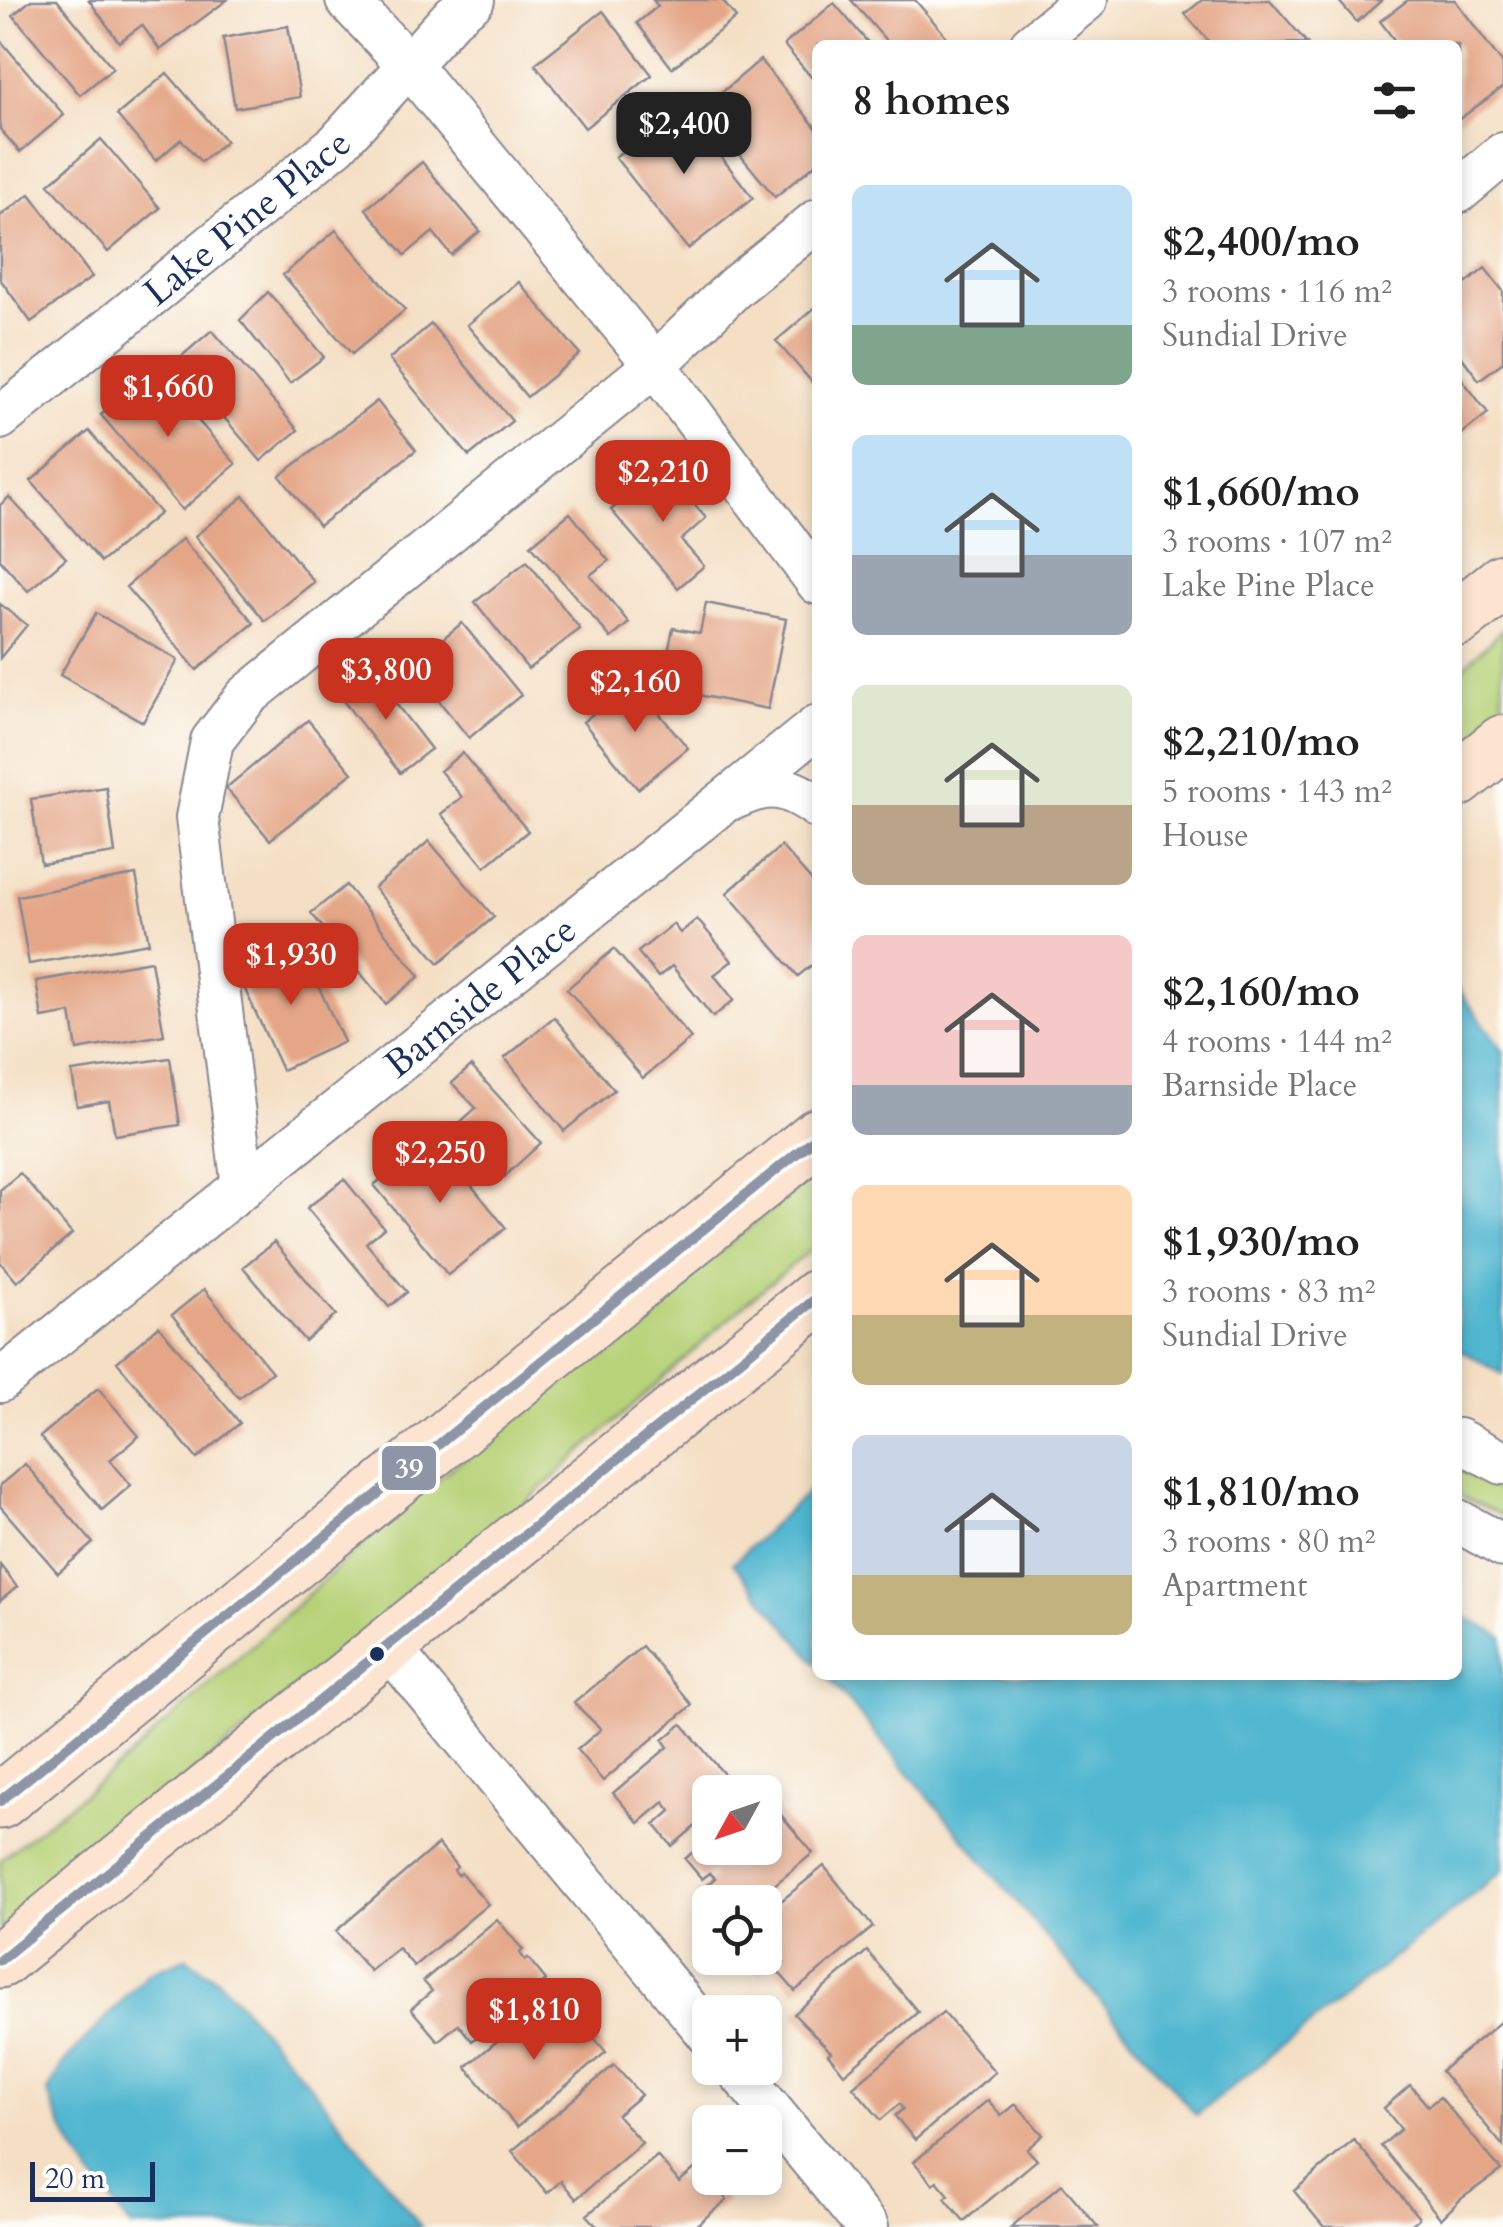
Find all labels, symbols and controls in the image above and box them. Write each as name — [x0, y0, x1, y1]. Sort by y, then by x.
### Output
text: 8 homes — [852, 72, 1010, 129]
icon: filters — [1367, 73, 1422, 128]
pin: $2,400 — [603, 92, 765, 177]
text: $2,400 — [638, 102, 730, 146]
street label: Lake Pine Place — [133, 120, 364, 318]
text: $2,400/mo — [1162, 213, 1360, 270]
icon: home — [932, 225, 1052, 345]
text: 3 rooms · 116 m² — [1162, 270, 1392, 314]
text: Sundial Drive — [1162, 314, 1348, 358]
pin: $1,660 — [87, 355, 249, 440]
text: $1,660 — [122, 365, 214, 409]
pin: $2,210 — [582, 440, 744, 525]
text: $2,210 — [617, 450, 709, 494]
text: $1,660/mo — [1162, 463, 1360, 520]
icon: home — [932, 475, 1052, 595]
text: 3 rooms · 107 m² — [1162, 520, 1392, 564]
text: Lake Pine Place — [1162, 564, 1375, 608]
pin: $3,800 — [305, 638, 467, 723]
text: $3,800 — [340, 648, 432, 692]
pin: $2,160 — [554, 650, 716, 735]
text: $2,160 — [589, 660, 681, 704]
text: $2,210/mo — [1162, 713, 1360, 770]
icon: home — [932, 725, 1052, 845]
text: 5 rooms · 143 m² — [1162, 770, 1392, 814]
text: House — [1162, 814, 1249, 858]
street label: Barnside Place — [374, 905, 588, 1090]
pin: $1,930 — [210, 923, 372, 1008]
text: $1,930 — [245, 933, 337, 977]
text: $2,160/mo — [1162, 963, 1360, 1020]
icon: home — [932, 975, 1052, 1095]
text: 4 rooms · 144 m² — [1162, 1020, 1392, 1064]
text: Barnside Place — [1162, 1064, 1357, 1108]
pin: $2,250 — [359, 1121, 521, 1206]
text: $2,250 — [394, 1131, 486, 1175]
text: $1,930/mo — [1162, 1213, 1360, 1270]
icon: home — [932, 1225, 1052, 1345]
text: 3 rooms · 83 m² — [1162, 1270, 1375, 1314]
text: Sundial Drive — [1162, 1314, 1348, 1358]
line badge: 39 — [380, 1444, 438, 1492]
text: 39 — [395, 1450, 423, 1488]
text: $1,810/mo — [1162, 1463, 1360, 1520]
icon: home — [932, 1475, 1052, 1595]
text: 3 rooms · 80 m² — [1162, 1520, 1375, 1564]
text: Apartment — [1162, 1564, 1307, 1608]
unlabelled marker — [367, 1644, 387, 1664]
north arrow — [692, 1775, 782, 1865]
map controls — [692, 1775, 782, 2195]
button: locate — [692, 1885, 782, 1975]
pin: $1,810 — [453, 1978, 615, 2063]
text: $1,810 — [488, 1988, 580, 2032]
button: + — [692, 1995, 782, 2085]
button: − — [692, 2105, 782, 2195]
scale bar — [30, 2157, 155, 2202]
text: 20 m — [45, 2160, 105, 2198]

